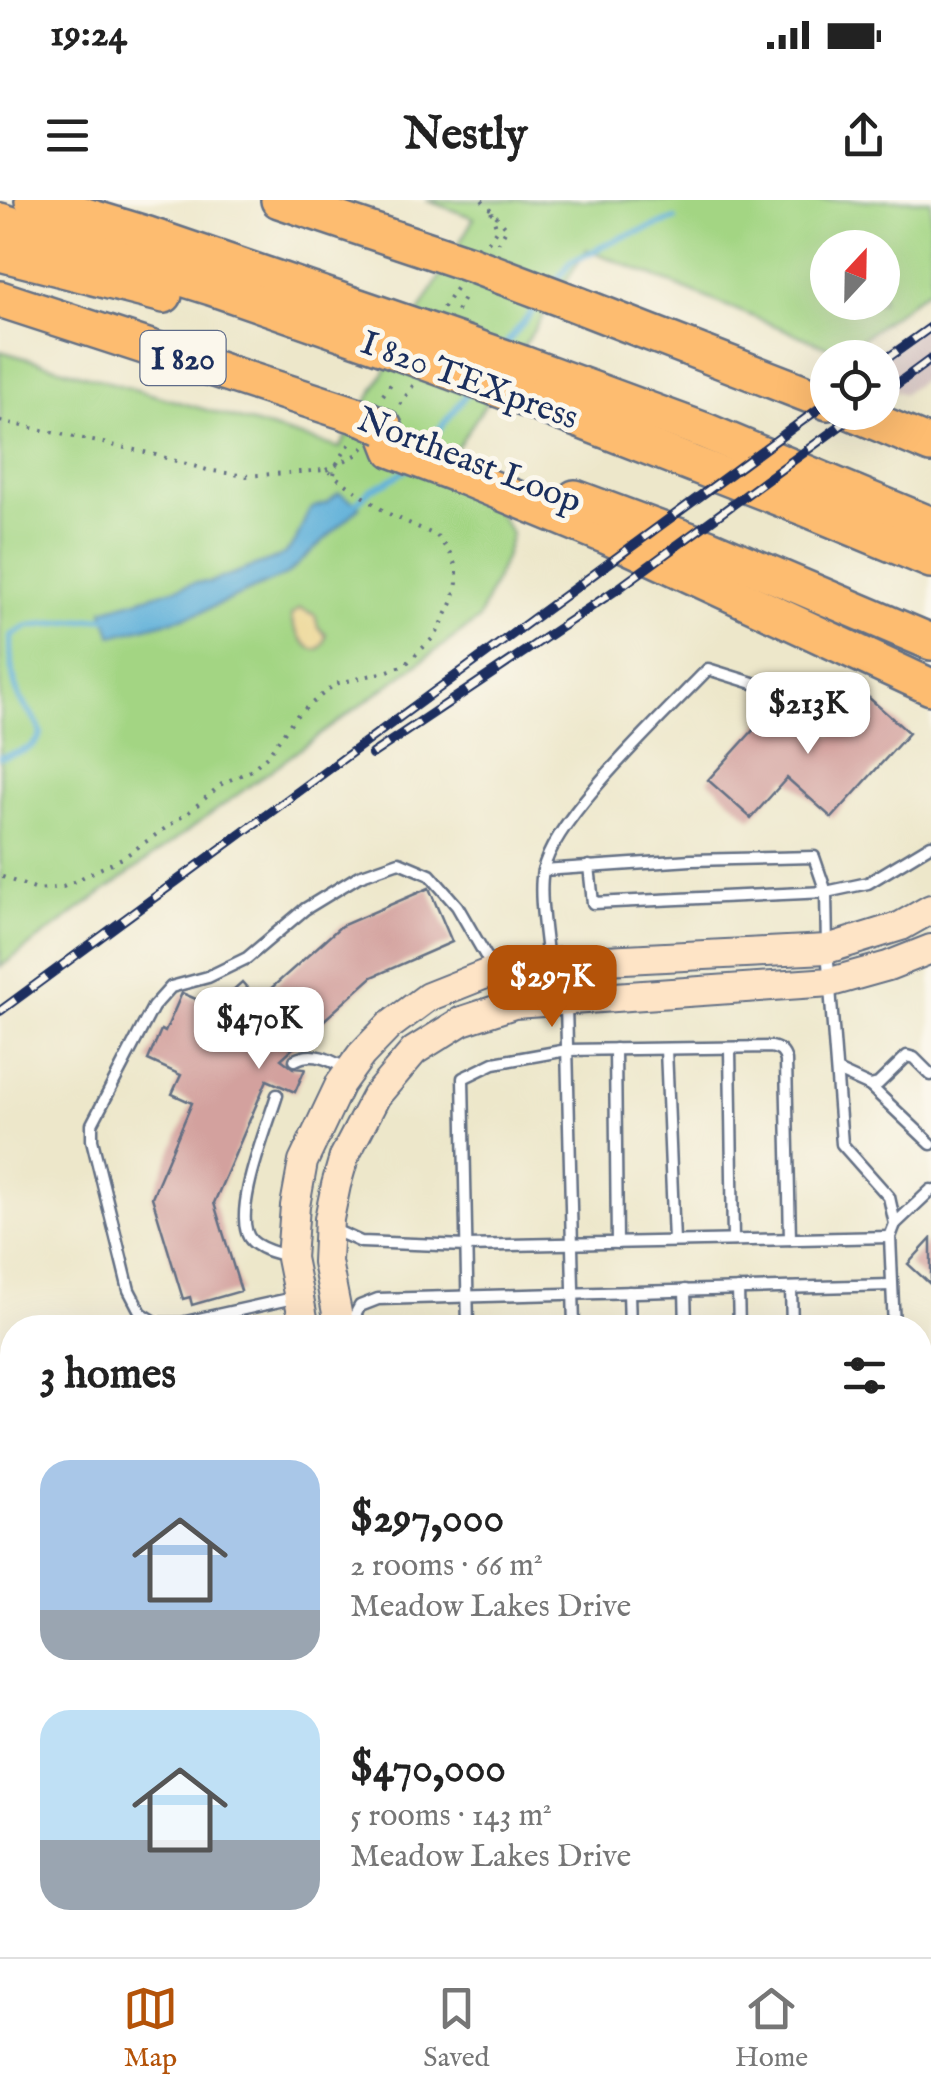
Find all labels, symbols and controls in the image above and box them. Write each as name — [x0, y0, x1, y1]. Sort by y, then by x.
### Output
text: 19:24 — [50, 11, 127, 59]
text: Nestly — [404, 107, 527, 164]
icon: menu — [40, 108, 95, 163]
icon: share — [836, 108, 891, 163]
north arrow — [810, 230, 900, 320]
map controls — [810, 230, 900, 430]
street label: I 820 TEXpress — [354, 321, 584, 442]
road number: I 820 — [140, 331, 226, 385]
button: locate — [810, 340, 900, 430]
street label: Northeast Loop — [351, 398, 588, 525]
pin: $213K — [738, 672, 878, 757]
text: $213K — [768, 684, 848, 725]
pin: $297K — [482, 945, 622, 1030]
text: $297K — [510, 957, 594, 998]
pin: $470K — [189, 987, 329, 1072]
text: $470K — [216, 999, 302, 1040]
icon: filters — [837, 1348, 892, 1403]
text: 3 homes — [40, 1349, 176, 1402]
text: $297,000 — [350, 1493, 504, 1546]
icon: home — [120, 1500, 240, 1620]
text: 2 rooms · 66 m² — [350, 1546, 543, 1587]
text: Meadow Lakes Drive — [350, 1587, 631, 1628]
text: $470,000 — [350, 1743, 506, 1796]
icon: home — [120, 1750, 240, 1870]
text: 5 rooms · 143 m² — [350, 1796, 552, 1837]
text: Meadow Lakes Drive — [350, 1837, 631, 1878]
tab: Map — [123, 1981, 178, 2076]
tab: Saved — [423, 1981, 490, 2076]
tab: Home — [735, 1981, 808, 2076]

